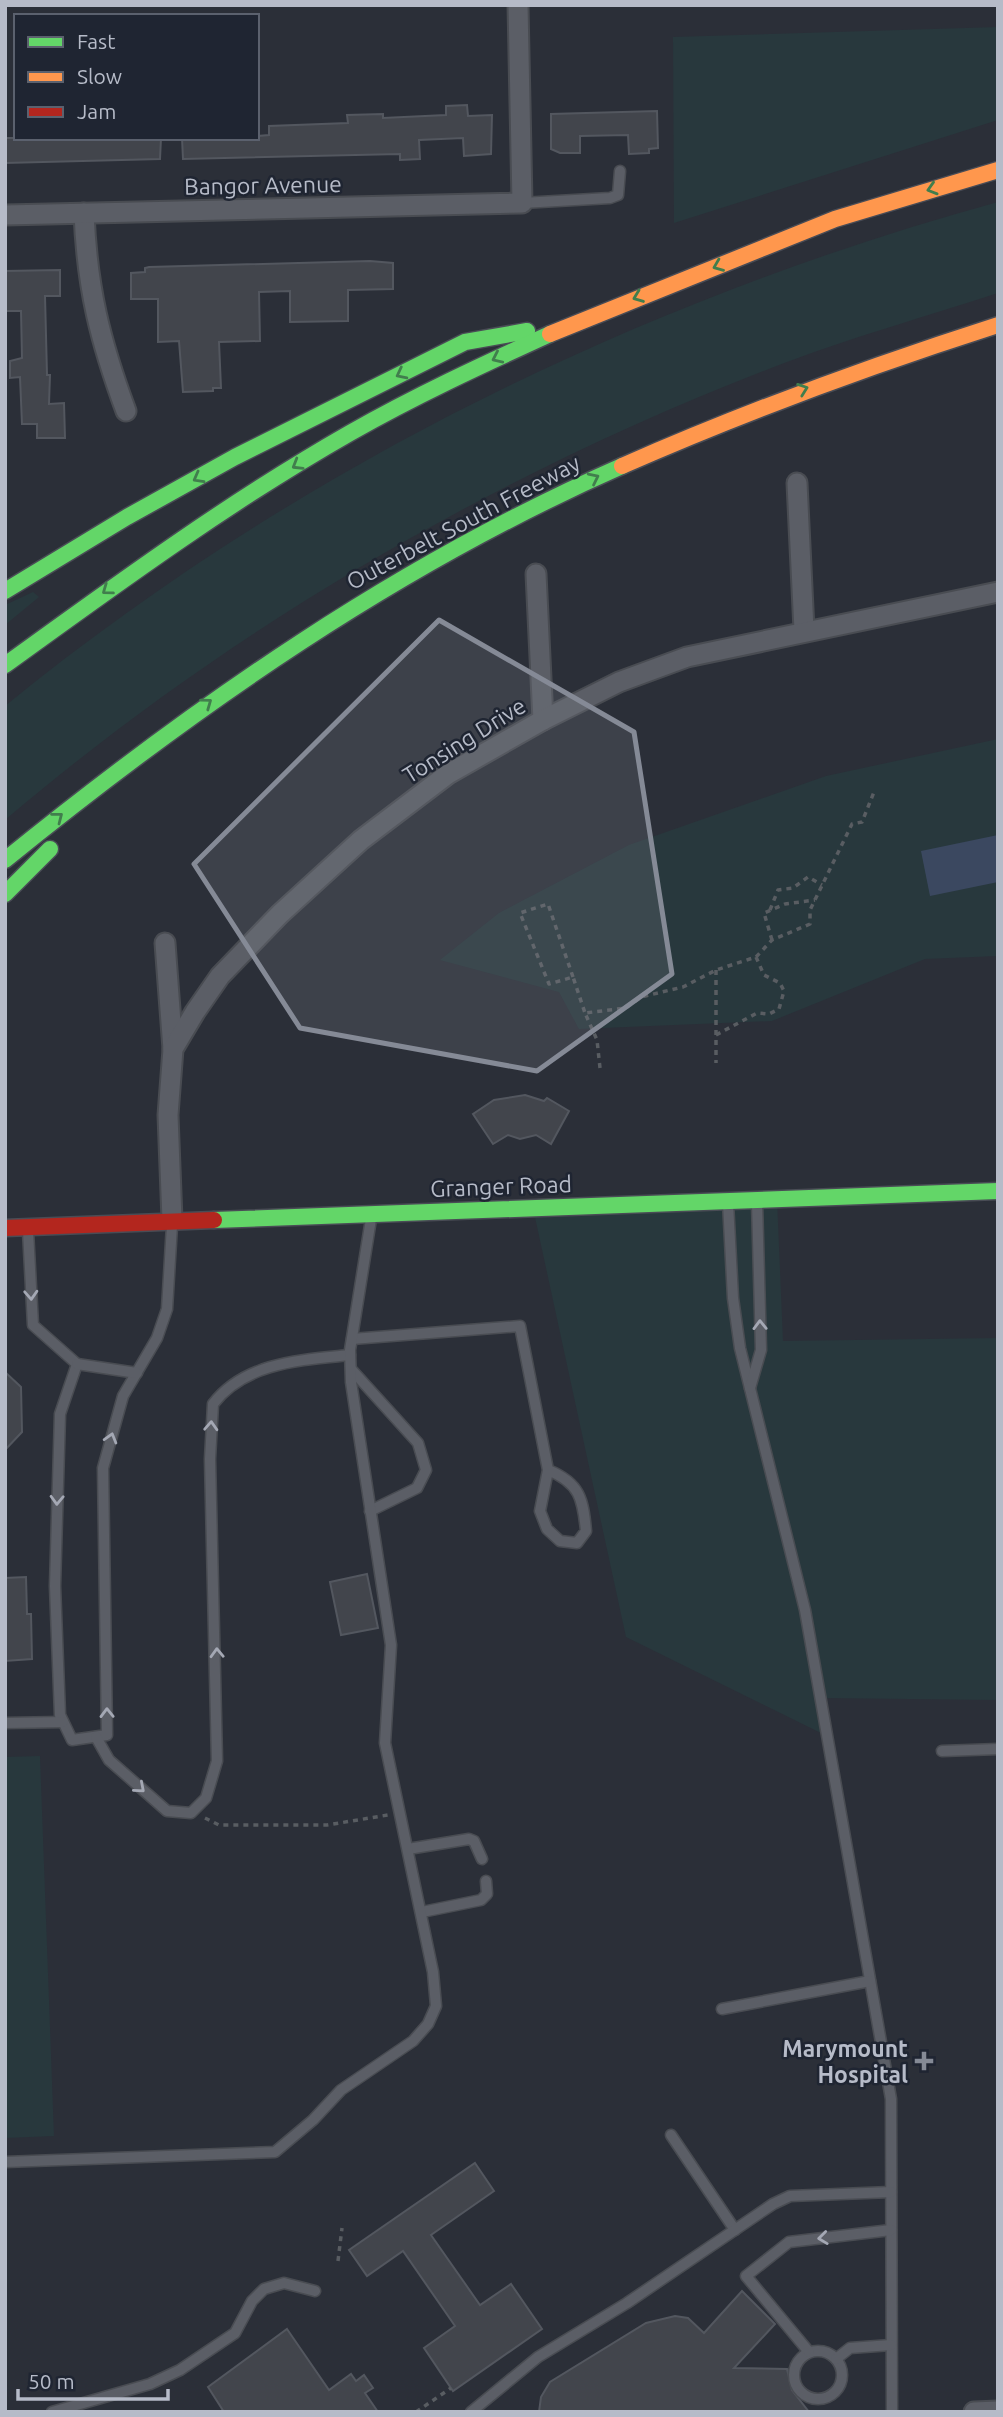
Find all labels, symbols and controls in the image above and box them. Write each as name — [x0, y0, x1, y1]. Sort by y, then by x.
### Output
legend — [14, 14, 259, 140]
text: Fast — [77, 29, 115, 53]
text: Slow — [77, 64, 122, 88]
text: Jam — [77, 99, 116, 123]
street label: Bangor Avenue — [184, 171, 342, 199]
one-way arrow — [926, 181, 939, 195]
one-way arrow — [713, 257, 725, 271]
one-way arrow — [632, 289, 644, 303]
one-way arrow — [492, 350, 504, 364]
one-way arrow — [396, 366, 408, 380]
one-way arrow — [797, 383, 809, 397]
street label: Outerbelt South Freeway — [342, 450, 584, 594]
one-way arrow — [292, 457, 305, 470]
one-way arrow — [193, 470, 205, 483]
one-way arrow — [587, 472, 599, 486]
one-way arrow — [102, 582, 115, 594]
street label: Tonsing Drive — [398, 692, 530, 788]
one-way arrow — [199, 699, 212, 711]
one-way arrow — [50, 813, 63, 826]
street label: Granger Road — [430, 1171, 572, 1201]
one-way arrow — [24, 1290, 39, 1301]
one-way arrow — [753, 1320, 768, 1331]
one-way arrow — [203, 1420, 218, 1431]
one-way arrow — [103, 1432, 118, 1444]
one-way arrow — [50, 1494, 65, 1505]
one-way arrow — [209, 1647, 225, 1658]
one-way arrow — [99, 1707, 115, 1718]
one-way arrow — [132, 1779, 145, 1792]
place label: Marymount Hospital — [782, 2036, 908, 2087]
marker: Marymount Hospital — [914, 2051, 934, 2071]
one-way arrow — [817, 2230, 829, 2245]
scale bar — [18, 2358, 168, 2402]
text: 50 m — [28, 2369, 75, 2393]

